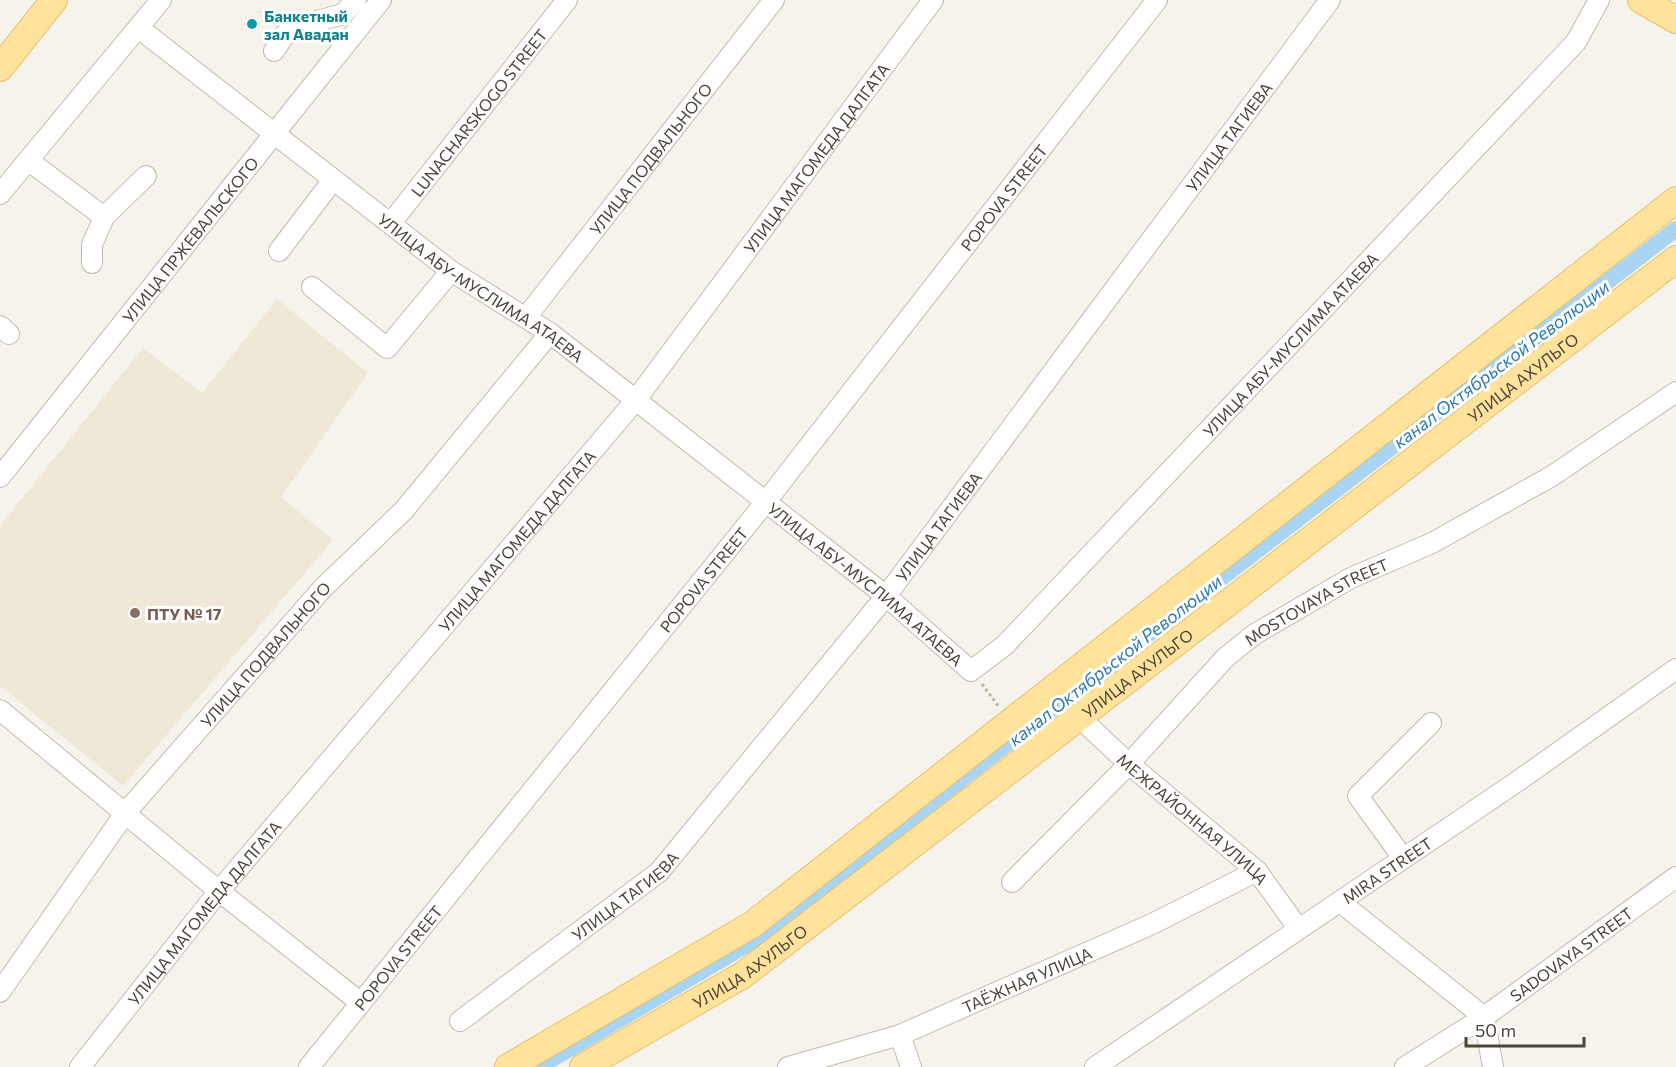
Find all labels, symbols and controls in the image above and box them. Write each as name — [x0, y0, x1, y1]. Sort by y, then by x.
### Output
place label: Банкетный зал Авадан — [264, 6, 349, 43]
marker: Банкетный зал Авадан — [245, 17, 259, 31]
street label: LUNACHARSKOGO STREET — [406, 25, 550, 200]
street label: УЛИЦА МАГОМЕДА ДАЛГАТА — [739, 59, 892, 257]
street label: УЛИЦА ТАГИЕВА — [1181, 78, 1275, 195]
street label: УЛИЦА ПОДВАЛЬНОГО — [585, 79, 715, 238]
street label: POPOVA STREET — [956, 140, 1051, 254]
street label: УЛИЦА ПРЖЕВАЛЬСКОГО — [118, 153, 262, 326]
street label: УЛИЦА АБУ-МУСЛИМА АТАЕВА — [375, 209, 588, 365]
street label: УЛИЦА АБУ-МУСЛИМА АТАЕВА — [1198, 248, 1382, 440]
water label: канал Октябрьской Революции — [1389, 276, 1613, 452]
street label: УЛИЦА АХУЛЬГО — [1463, 328, 1582, 425]
street label: УЛИЦА МАГОМЕДА ДАЛГАТА — [434, 446, 599, 635]
street label: УЛИЦА ТАГИЕВА — [891, 468, 985, 585]
street label: УЛИЦА АБУ-МУСЛИМА АТАЕВА — [764, 498, 967, 669]
street label: POPOVA STREET — [655, 523, 751, 636]
street label: MOSTOVAYA STREET — [1240, 554, 1391, 649]
water label: канал Октябрьской Революции — [1004, 570, 1226, 750]
street label: УЛИЦА ПОДВАЛЬНОГО — [196, 578, 334, 731]
place label: ПТУ № 17 — [147, 604, 222, 623]
marker: ПТУ № 17 — [128, 606, 142, 620]
street label: УЛИЦА АХУЛЬГО — [1078, 624, 1196, 721]
street label: МЕЖРАЙОННАЯ УЛИЦА — [1114, 749, 1273, 888]
street label: УЛИЦА МАГОМЕДА ДАЛГАТА — [123, 816, 284, 1008]
street label: MIRA STREET — [1338, 833, 1435, 907]
street label: УЛИЦА ТАГИЕВА — [567, 847, 682, 944]
street label: POPOVA STREET — [350, 901, 446, 1014]
street label: SADOVAYA STREET — [1506, 903, 1636, 1005]
street label: УЛИЦА АХУЛЬГО — [689, 920, 811, 1012]
street label: ТАЁЖНАЯ УЛИЦА — [959, 942, 1094, 1016]
scale bar — [1466, 1010, 1584, 1048]
text: 50 m — [1475, 1019, 1516, 1041]

